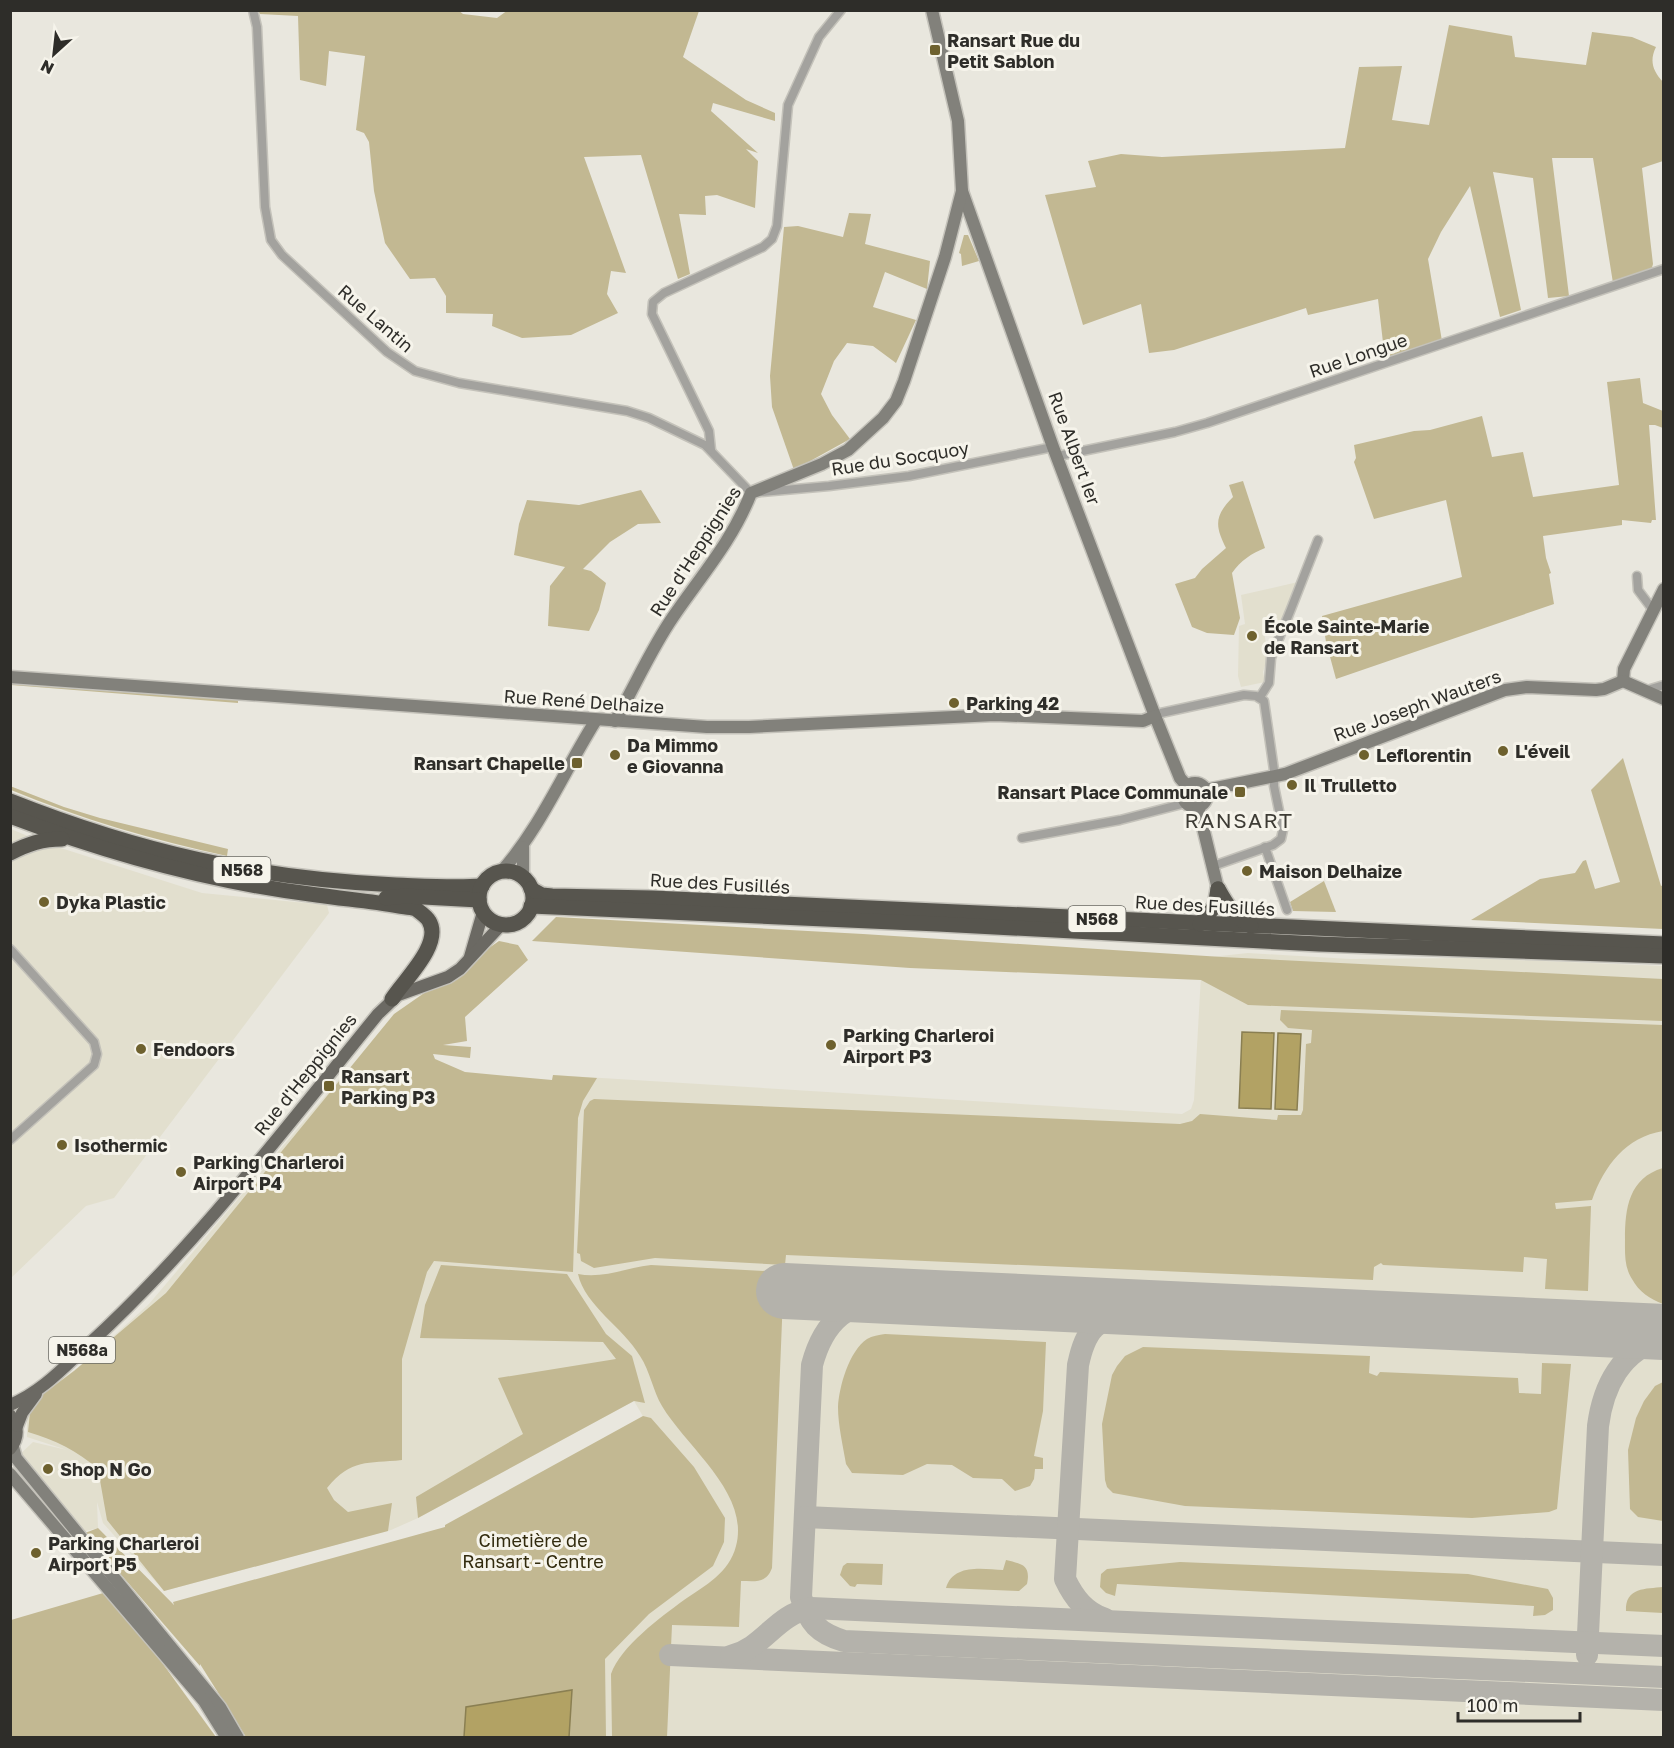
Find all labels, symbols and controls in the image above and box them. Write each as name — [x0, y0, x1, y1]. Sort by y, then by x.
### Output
north arrow — [24, 24, 84, 84]
place label: Ransart Rue du Petit Sablon — [947, 29, 1080, 72]
marker: Ransart Rue du Petit Sablon — [928, 43, 942, 57]
text: N — [37, 56, 57, 79]
street label: Rue Lantin — [334, 279, 418, 357]
street label: Rue Longue — [1306, 328, 1410, 382]
street label: Rue Albert Ier — [1044, 388, 1106, 508]
street label: Rue du Socquoy — [830, 436, 970, 480]
street label: Rue d'Heppignies — [645, 482, 745, 620]
place label: École Sainte-Marie de Ransart — [1264, 615, 1430, 658]
marker: École Sainte-Marie de Ransart — [1245, 629, 1259, 643]
street label: Rue Joseph Wauters — [1330, 664, 1504, 746]
street label: Rue René Delhaize — [503, 684, 665, 718]
place label: Parking 42 — [966, 692, 1059, 714]
marker: Parking 42 — [947, 696, 961, 710]
place label: Da Mimmo e Giovanna — [627, 734, 724, 777]
place label: L'éveil — [1515, 740, 1570, 762]
place label: Leflorentin — [1376, 744, 1471, 766]
marker: L'éveil — [1496, 744, 1510, 758]
marker: Da Mimmo e Giovanna — [608, 748, 622, 762]
marker: Leflorentin — [1357, 748, 1371, 762]
place label: Ransart Chapelle — [413, 752, 565, 774]
marker: Ransart Chapelle — [570, 756, 584, 770]
place label: Il Trulletto — [1304, 774, 1397, 796]
marker: Il Trulletto — [1285, 778, 1299, 792]
place label: Ransart Place Communale — [997, 781, 1228, 803]
marker: Ransart Place Communale — [1233, 785, 1247, 799]
district label: RANSART — [1184, 807, 1294, 833]
road number: N568 — [214, 857, 270, 883]
place label: Maison Delhaize — [1259, 860, 1403, 882]
marker: Maison Delhaize — [1240, 864, 1254, 878]
street label: Rue des Fusillés — [649, 868, 791, 898]
street label: Rue des Fusillés — [1134, 890, 1276, 920]
place label: Dyka Plastic — [56, 891, 166, 913]
marker: Dyka Plastic — [37, 895, 51, 909]
road number: N568 — [1068, 906, 1126, 932]
street label: Rue d'Heppignies — [249, 1008, 361, 1140]
place label: Parking Charleroi Airport P3 — [843, 1024, 994, 1067]
place label: Fendoors — [153, 1038, 235, 1060]
marker: Parking Charleroi Airport P3 — [824, 1038, 838, 1052]
marker: Fendoors — [134, 1042, 148, 1056]
place label: Ransart Parking P3 — [341, 1065, 435, 1108]
marker: Ransart Parking P3 — [322, 1079, 336, 1093]
place label: Isothermic — [74, 1134, 168, 1156]
marker: Isothermic — [55, 1138, 69, 1152]
place label: Parking Charleroi Airport P4 — [193, 1151, 344, 1194]
marker: Parking Charleroi Airport P4 — [174, 1165, 188, 1179]
road number: N568a — [49, 1337, 115, 1363]
place label: Shop N Go — [60, 1458, 152, 1480]
marker: Shop N Go — [41, 1462, 55, 1476]
park label: Cimetière de Ransart - Centre — [462, 1529, 604, 1572]
place label: Parking Charleroi Airport P5 — [48, 1532, 199, 1575]
marker: Parking Charleroi Airport P5 — [29, 1546, 43, 1560]
scale bar — [1458, 1685, 1580, 1723]
text: 100 m — [1467, 1694, 1518, 1716]

